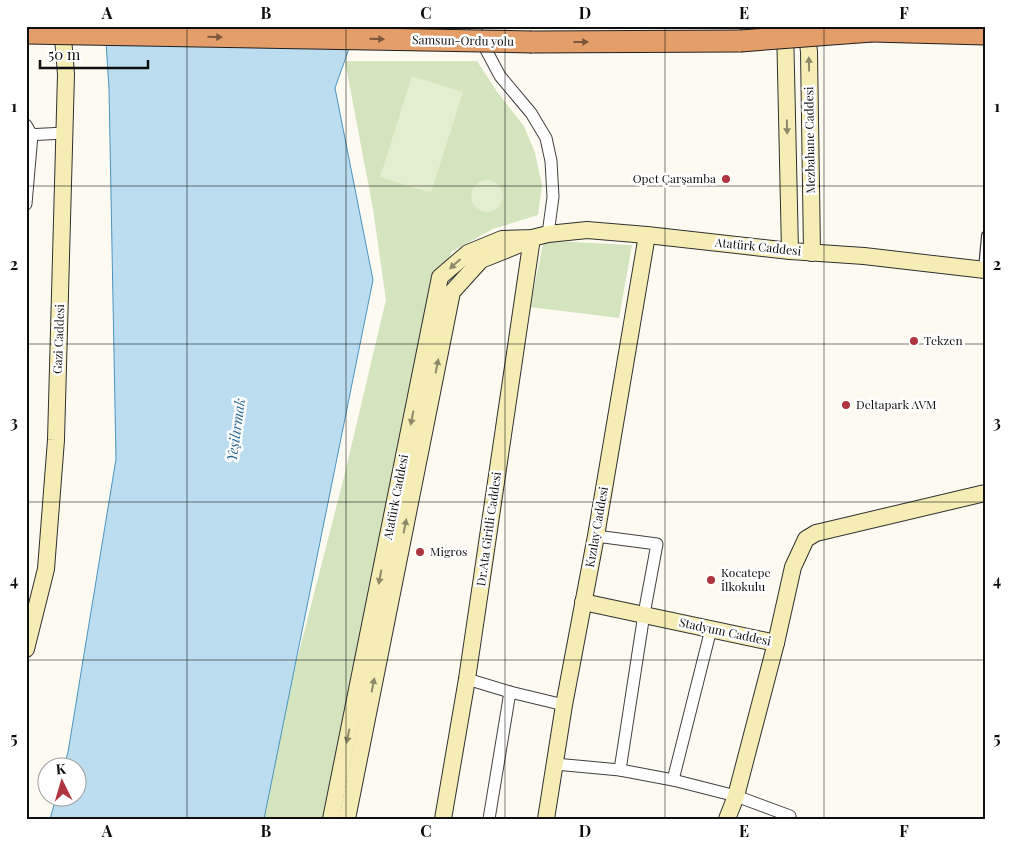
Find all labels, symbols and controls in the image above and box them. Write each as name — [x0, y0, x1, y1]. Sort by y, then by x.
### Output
text: A — [101, 2, 113, 23]
text: B — [261, 2, 272, 23]
text: C — [420, 2, 432, 23]
text: D — [579, 2, 591, 23]
text: E — [739, 2, 749, 23]
text: F — [899, 2, 909, 23]
street label: Samsun-Ordu yolu — [412, 31, 514, 49]
one-way arrow — [207, 33, 223, 41]
one-way arrow — [370, 35, 386, 43]
one-way arrow — [573, 37, 589, 45]
scale bar — [40, 38, 148, 70]
text: 50 m — [48, 44, 81, 64]
one-way arrow — [805, 56, 813, 72]
street label: Mezbahane Caddesi — [800, 86, 818, 194]
text: 1 — [11, 95, 17, 116]
text: 1 — [994, 95, 1000, 116]
one-way arrow — [784, 120, 792, 136]
place label: Opet Çarşamba — [633, 170, 716, 186]
marker: Opet Çarşamba — [720, 173, 732, 185]
street label: Atatürk Caddesi — [713, 233, 803, 259]
text: 2 — [10, 253, 18, 274]
text: 2 — [993, 253, 1001, 274]
one-way arrow — [449, 259, 462, 270]
street label: Gazi Caddesi — [49, 303, 67, 374]
place label: Tekzen — [924, 332, 963, 348]
marker: Tekzen — [908, 335, 920, 347]
one-way arrow — [433, 359, 441, 374]
place label: Deltapark AVM — [856, 396, 936, 412]
water label: Yeşilırmak — [222, 397, 249, 463]
marker: Deltapark AVM — [840, 399, 852, 411]
one-way arrow — [408, 410, 416, 425]
text: 3 — [10, 411, 18, 432]
text: 3 — [993, 411, 1001, 432]
street label: Atatürk Caddesi — [379, 452, 411, 542]
street label: Dr.Ata Giritli Caddesi — [472, 470, 504, 587]
street label: Kızılay Caddesi — [581, 485, 611, 568]
one-way arrow — [401, 518, 409, 533]
place label: Migros — [430, 543, 467, 559]
marker: Migros — [414, 546, 426, 558]
place label: Kocatepe İlkokulu — [721, 564, 771, 594]
text: 4 — [10, 569, 18, 590]
one-way arrow — [376, 569, 384, 584]
text: 4 — [993, 569, 1001, 590]
marker: Kocatepe İlkokulu — [705, 574, 717, 586]
street label: Stadyum Caddesi — [678, 613, 773, 649]
one-way arrow — [370, 677, 378, 693]
text: 5 — [10, 727, 18, 748]
text: 5 — [993, 727, 1001, 748]
one-way arrow — [344, 729, 352, 744]
north arrow — [38, 758, 88, 808]
text: K — [55, 759, 68, 778]
text: A — [101, 820, 113, 841]
text: B — [261, 820, 272, 841]
text: C — [420, 820, 432, 841]
text: D — [579, 820, 591, 841]
text: E — [739, 820, 749, 841]
text: F — [899, 820, 909, 841]

